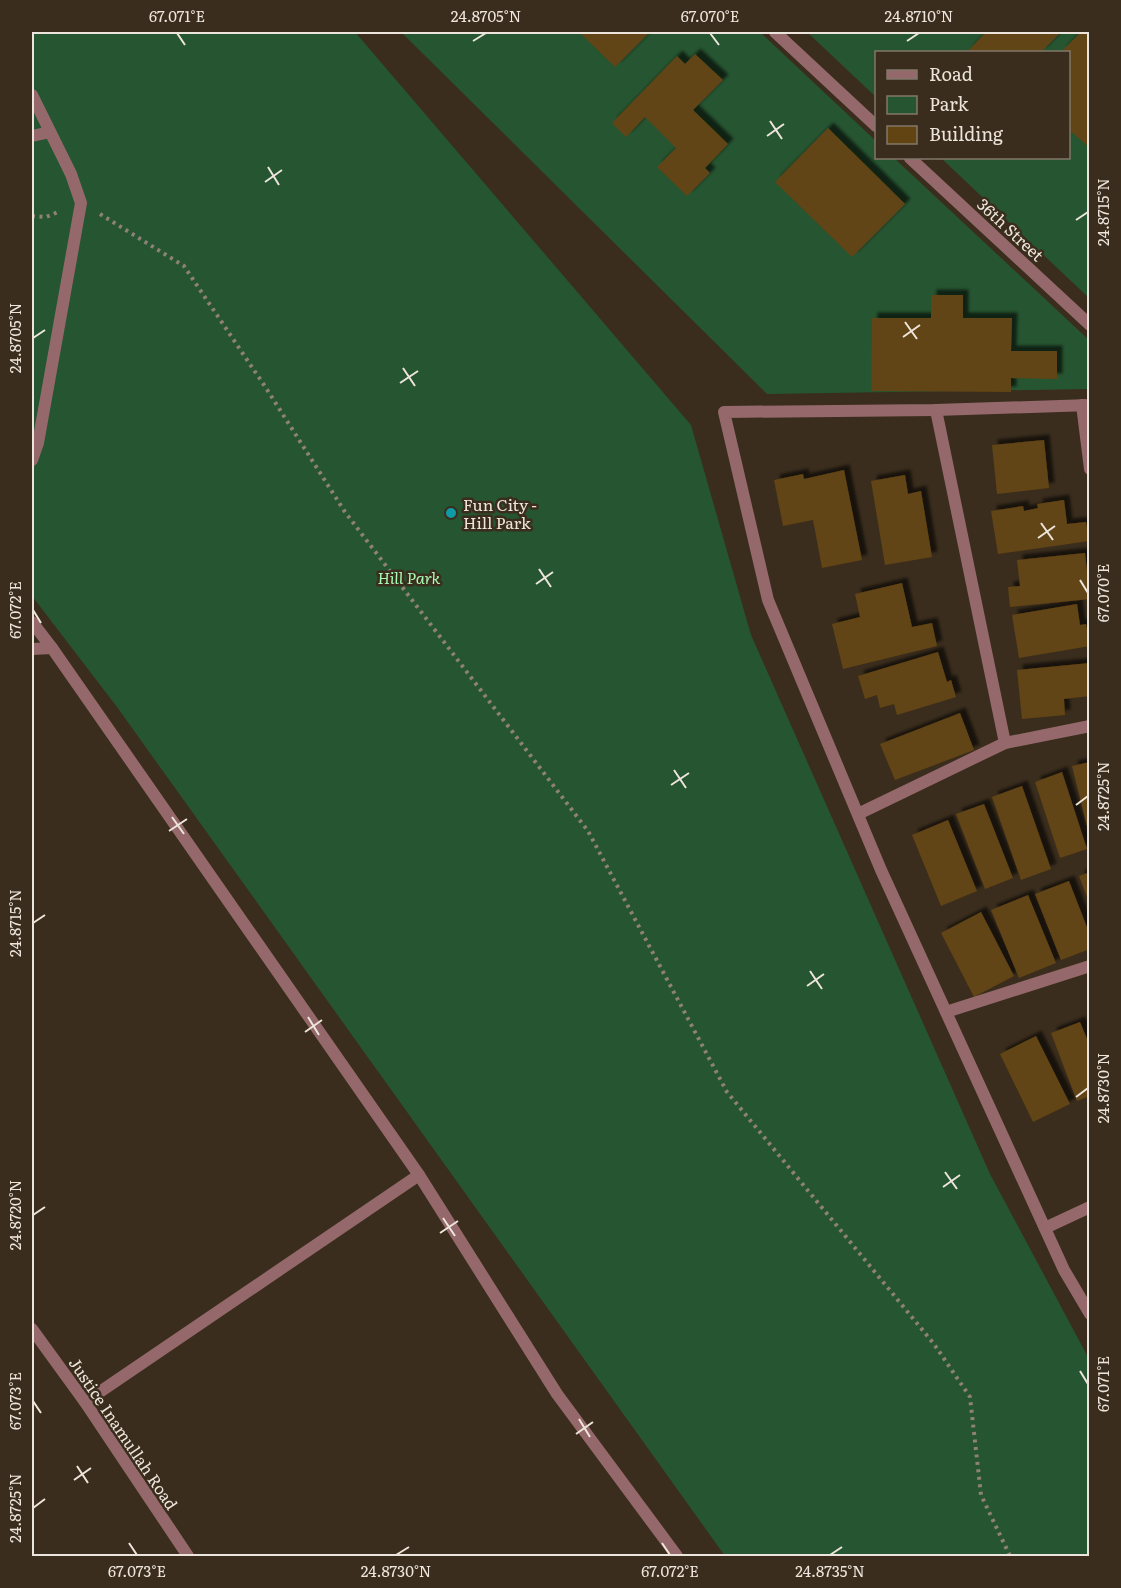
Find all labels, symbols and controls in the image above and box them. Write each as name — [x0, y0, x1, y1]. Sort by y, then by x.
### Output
text: 67.071°E — [149, 4, 205, 27]
text: 24.8705°N — [451, 4, 521, 27]
text: 67.070°E — [681, 4, 739, 27]
text: 24.8710°N — [885, 4, 953, 27]
legend — [875, 51, 1070, 159]
text: Road — [929, 60, 973, 87]
text: Park — [929, 90, 970, 117]
text: Building — [929, 120, 1004, 147]
text: 24.8715°N — [1091, 178, 1114, 246]
street label: 36th Street — [972, 192, 1050, 267]
text: 24.8705°N — [3, 303, 26, 373]
place label: Fun City - Hill Park — [463, 492, 537, 534]
marker: Fun City - Hill Park — [444, 506, 458, 520]
text: 67.070°E — [1091, 564, 1114, 622]
park label: Hill Park — [378, 565, 441, 589]
text: 67.072°E — [3, 581, 26, 639]
text: 24.8725°N — [1091, 761, 1114, 831]
text: 24.8715°N — [3, 889, 26, 957]
text: 24.8730°N — [1091, 1053, 1114, 1123]
text: 24.8720°N — [3, 1180, 26, 1250]
street label: Justice Inamullah Road — [64, 1352, 184, 1514]
text: 67.071°E — [1091, 1356, 1114, 1412]
text: 67.073°E — [3, 1372, 26, 1430]
text: 24.8725°N — [3, 1473, 26, 1543]
text: 67.073°E — [108, 1559, 166, 1582]
text: 24.8730°N — [361, 1559, 431, 1582]
text: 67.072°E — [641, 1559, 699, 1582]
text: 24.8735°N — [795, 1559, 865, 1582]

